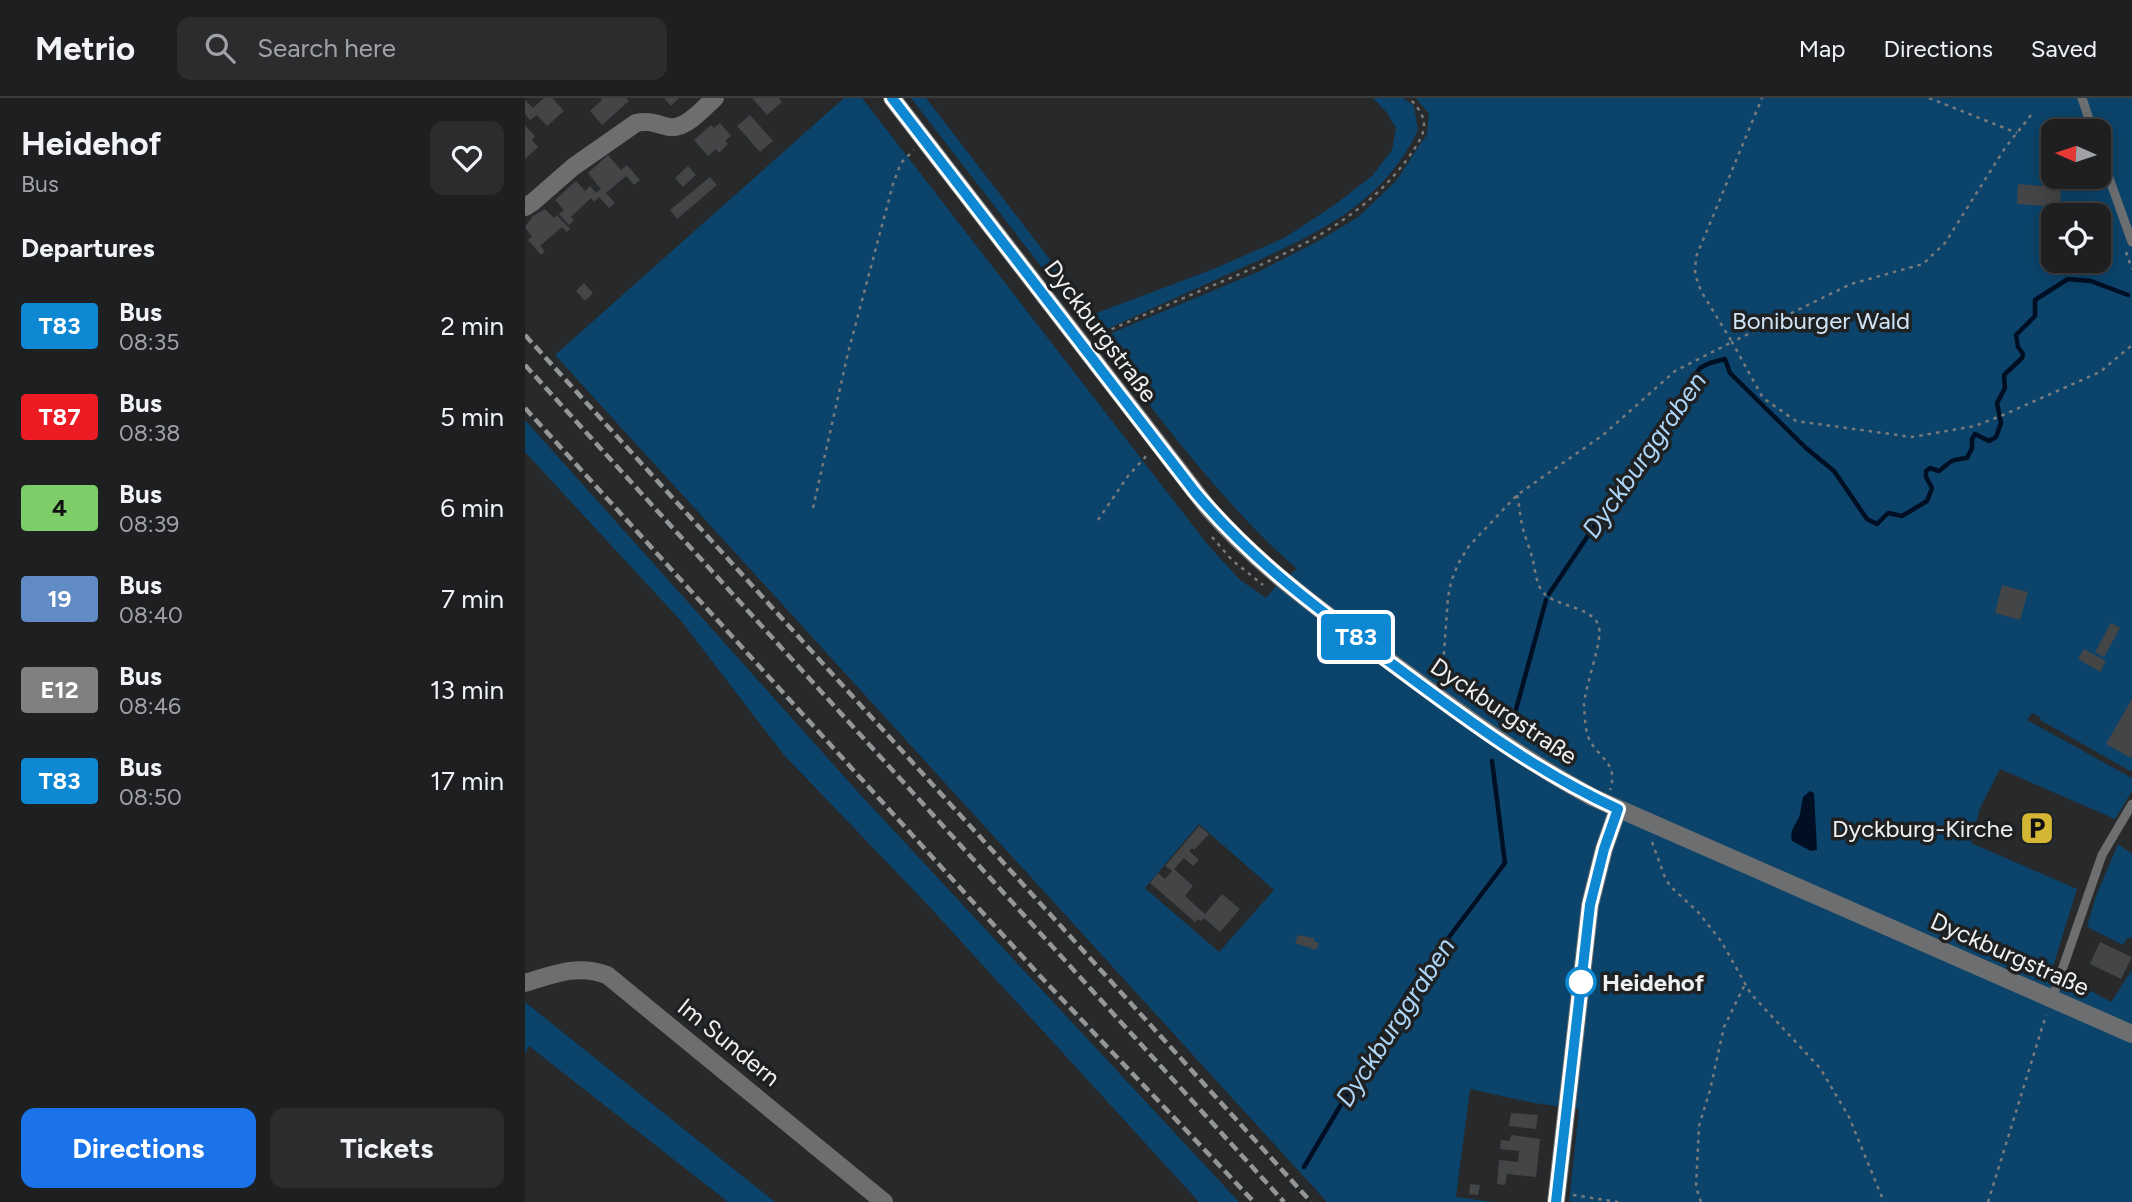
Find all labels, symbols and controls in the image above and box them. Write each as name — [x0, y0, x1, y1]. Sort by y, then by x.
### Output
search box — [177, 17, 667, 80]
text: Metrio — [35, 29, 135, 68]
icon: search — [201, 29, 239, 67]
text: Search here — [257, 32, 396, 64]
text: Map — [1799, 34, 1845, 63]
text: Directions — [1883, 34, 1993, 63]
text: Saved — [2031, 34, 2097, 63]
north arrow — [2041, 119, 2111, 189]
map controls — [2041, 119, 2111, 273]
button: heart — [430, 121, 504, 195]
text: Heidehof — [21, 124, 162, 163]
text: Bus — [21, 170, 59, 198]
button: locate — [2041, 203, 2111, 273]
text: Departures — [21, 232, 155, 264]
street label: Dyckburgstraße — [1038, 254, 1164, 408]
text: Bus — [119, 296, 162, 328]
park label: Boniburger Wald — [1732, 306, 1910, 335]
text: 2 min — [440, 310, 504, 342]
text: T83 — [38, 311, 81, 340]
text: 08:35 — [119, 328, 179, 356]
water label: Dyckburggraben — [1575, 366, 1713, 544]
text: Bus — [119, 387, 162, 419]
text: 5 min — [440, 401, 504, 433]
text: T87 — [38, 402, 81, 431]
text: 08:38 — [119, 419, 180, 447]
text: Bus — [119, 478, 162, 510]
text: 6 min — [440, 492, 504, 524]
text: 4 — [52, 493, 67, 522]
text: 08:39 — [119, 510, 179, 538]
text: Bus — [119, 569, 162, 601]
text: 7 min — [441, 583, 504, 615]
text: 19 — [47, 584, 72, 613]
text: 08:40 — [119, 601, 183, 629]
line badge: T83 — [1316, 614, 1396, 660]
text: T83 — [1335, 622, 1377, 651]
street label: Dyckburgstraße — [1425, 651, 1583, 771]
text: Bus — [119, 660, 162, 692]
text: 13 min — [430, 674, 504, 706]
text: E12 — [40, 675, 79, 704]
text: 08:46 — [119, 692, 181, 720]
text: Bus — [119, 751, 162, 783]
text: 17 min — [430, 765, 504, 797]
text: T83 — [38, 766, 81, 795]
text: 08:50 — [119, 783, 182, 811]
parking icon: Dyckburg-Kirche — [2018, 809, 2056, 847]
place label: Dyckburg-Kirche — [1832, 814, 2013, 843]
street label: Dyckburgstraße — [1926, 906, 2094, 1002]
water label: Dyckburggraben — [1328, 931, 1462, 1113]
marker: Heidehof — [1566, 967, 1596, 997]
place label: Heidehof — [1602, 968, 1705, 997]
street label: Im Sundern — [672, 992, 786, 1092]
button: Directions — [21, 1108, 256, 1188]
button: Tickets — [270, 1108, 504, 1188]

